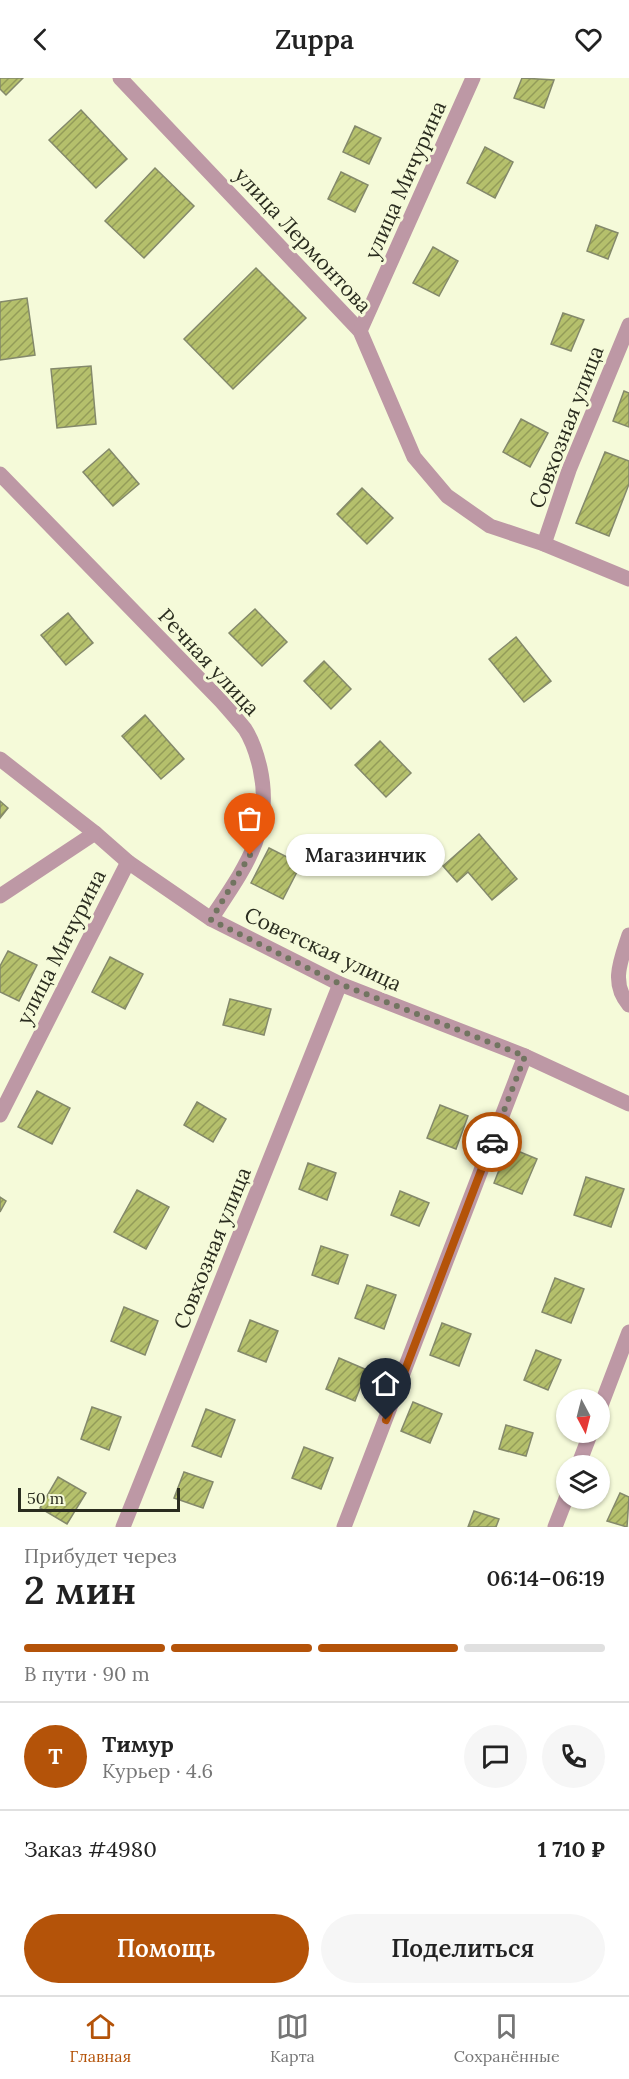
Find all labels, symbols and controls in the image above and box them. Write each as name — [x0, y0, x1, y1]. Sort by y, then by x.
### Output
text: Zuppa — [275, 22, 354, 56]
icon: back — [24, 23, 57, 56]
icon: heart — [572, 23, 605, 56]
street label: улица Мичурина — [358, 96, 452, 263]
street label: улица Лермонтова — [229, 162, 378, 319]
street label: Совхозная улица — [523, 342, 610, 512]
street label: Речная улица — [152, 603, 266, 721]
pin — [224, 793, 275, 855]
icon: bag — [233, 802, 266, 835]
callout: Магазинчик — [286, 834, 445, 876]
text: Магазинчик — [305, 842, 426, 867]
street label: улица Мичурина — [10, 865, 112, 1029]
street label: Советская улица — [240, 901, 406, 997]
courier — [462, 1112, 522, 1172]
icon: car — [476, 1126, 509, 1159]
street label: Совхозная улица — [167, 1163, 257, 1333]
pin — [360, 1358, 411, 1420]
icon: home — [369, 1367, 402, 1400]
north arrow — [556, 1389, 610, 1443]
map controls — [556, 1389, 610, 1509]
button: layers — [556, 1455, 610, 1509]
scale bar — [18, 1485, 180, 1512]
text: 50 m — [27, 1488, 64, 1508]
text: Прибудет через — [24, 1543, 177, 1568]
text: 06:14–06:19 — [486, 1564, 605, 1592]
text: 2 мин — [24, 1565, 136, 1615]
text: В пути · 90 m — [24, 1661, 150, 1686]
button: chat — [464, 1725, 527, 1788]
button: phone — [542, 1725, 605, 1788]
text: Тимур — [102, 1730, 174, 1758]
text: Т — [48, 1742, 63, 1770]
text: Курьер · 4.6 — [102, 1758, 213, 1783]
text: Заказ #4980 — [24, 1835, 157, 1863]
text: 1 710 ₽ — [538, 1835, 605, 1863]
button: Помощь — [24, 1914, 309, 1983]
button: Поделиться — [321, 1914, 605, 1983]
tab: Главная — [69, 2010, 131, 2066]
tab: Карта — [270, 2010, 315, 2066]
tab: Сохранённые — [454, 2010, 560, 2066]

